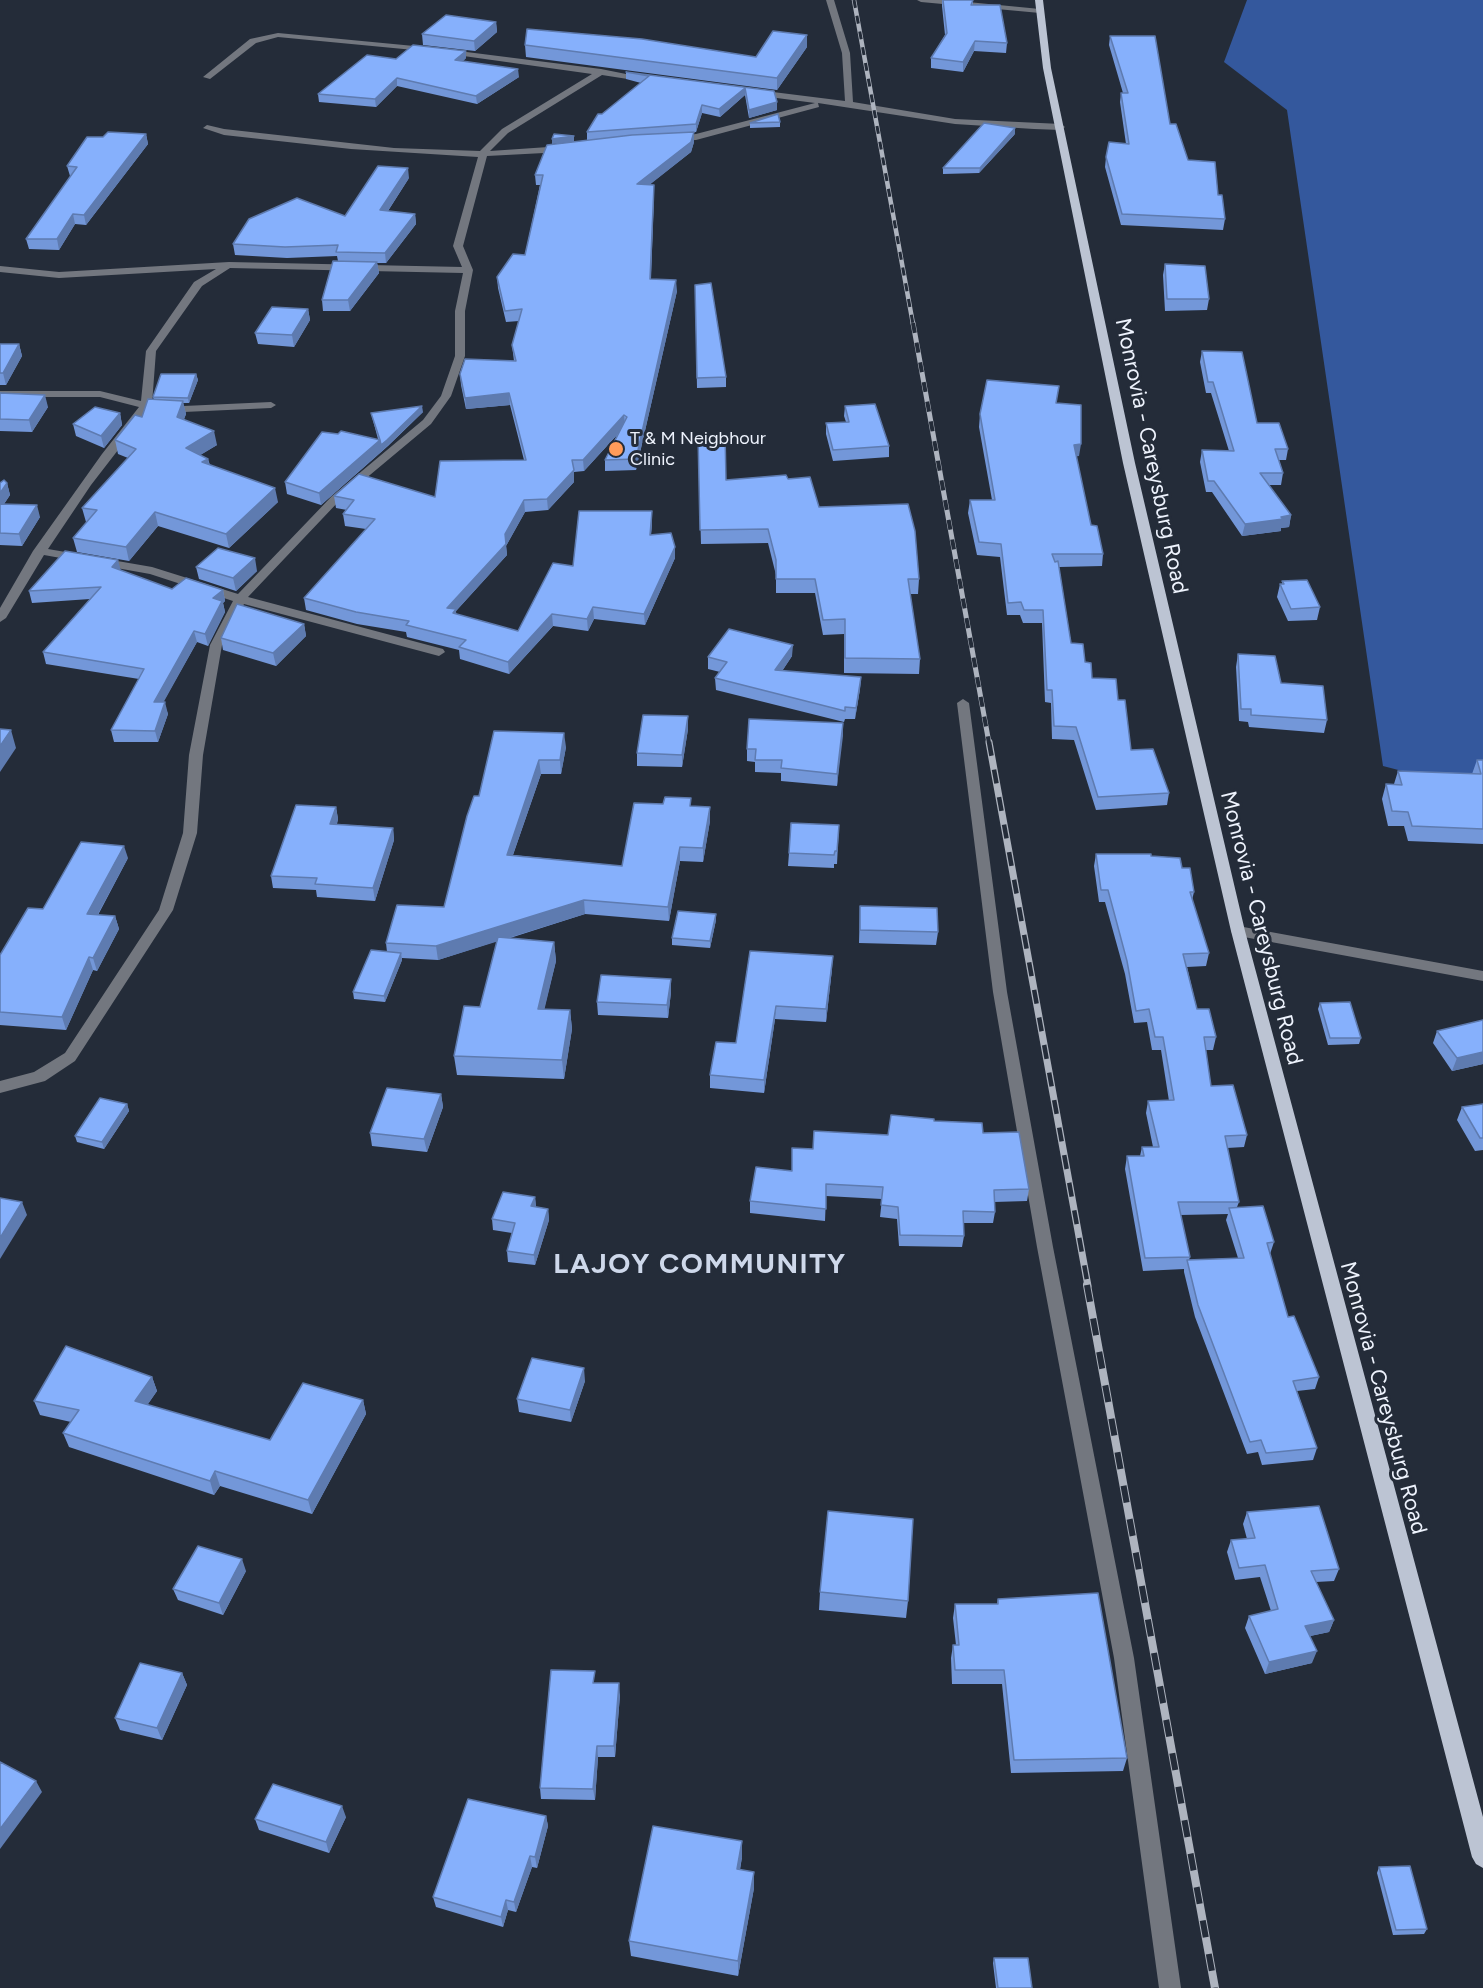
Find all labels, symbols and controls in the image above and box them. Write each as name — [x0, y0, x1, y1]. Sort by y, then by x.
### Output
street label: Monrovia - Careysburg Road — [1109, 316, 1193, 596]
place label: T & M Neigbhour Clinic — [630, 428, 766, 470]
marker: T & M Neigbhour Clinic — [607, 440, 625, 458]
street label: Monrovia - Careysburg Road — [1214, 788, 1308, 1068]
district label: LAJOY COMMUNITY — [553, 1248, 847, 1282]
street label: Monrovia - Careysburg Road — [1334, 1259, 1432, 1537]

